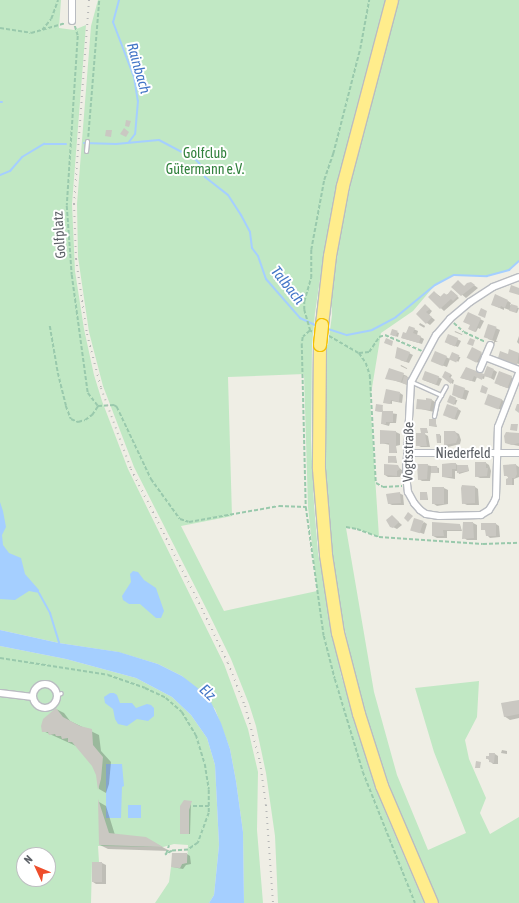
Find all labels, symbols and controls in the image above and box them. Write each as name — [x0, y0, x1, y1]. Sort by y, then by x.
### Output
water label: Rainbach — [123, 40, 155, 96]
park label: Golfclub Gütermann e.V. — [166, 145, 244, 178]
street label: Golfplatz — [49, 211, 69, 259]
water label: Talbach — [268, 262, 308, 308]
street label: Vogtsstraße — [399, 422, 417, 482]
street label: Niederfeld — [435, 445, 491, 461]
water label: Elz — [196, 680, 220, 704]
north arrow — [16, 847, 56, 887]
text: N — [22, 853, 35, 866]

